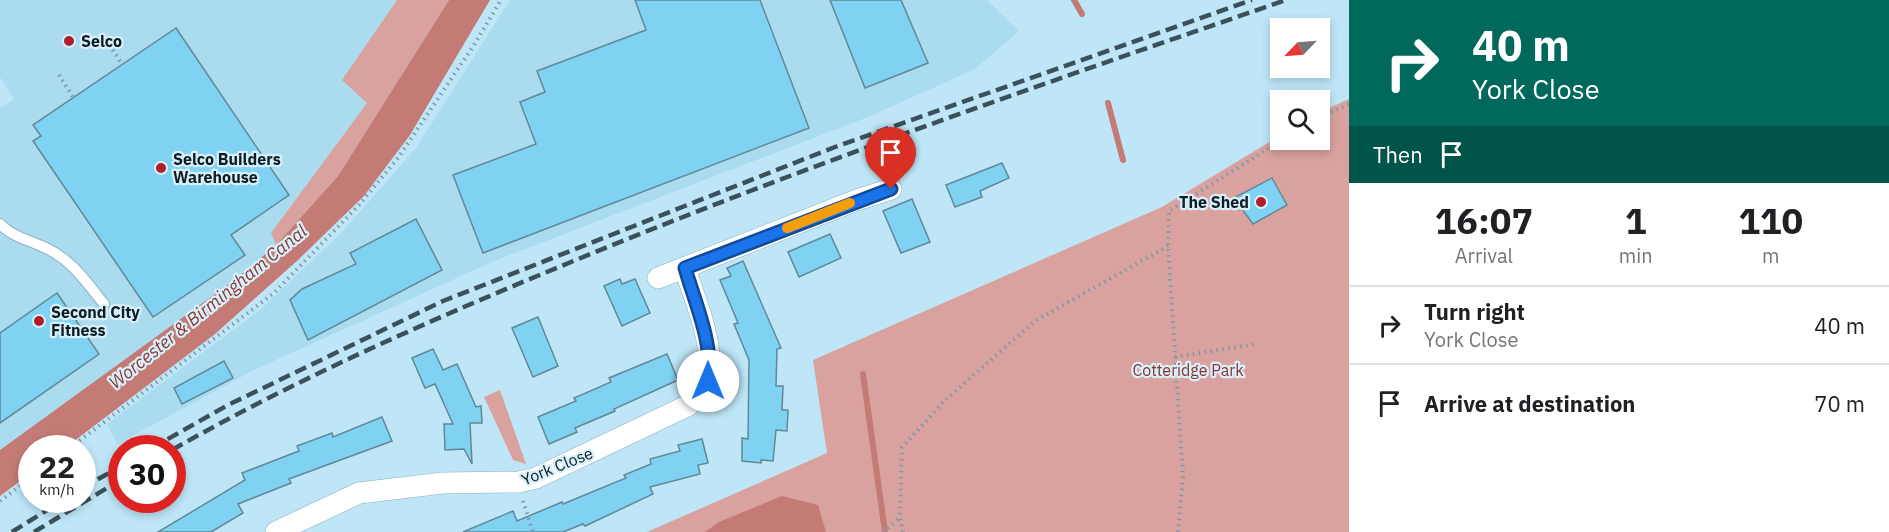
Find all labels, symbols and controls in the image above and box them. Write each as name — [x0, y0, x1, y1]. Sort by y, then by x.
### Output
north arrow — [1270, 18, 1330, 78]
map controls — [1270, 18, 1330, 150]
text: 40 m — [1472, 18, 1570, 73]
icon: right — [1373, 24, 1451, 102]
place label: Selco — [81, 31, 122, 51]
marker: Selco — [62, 34, 76, 48]
text: York Close — [1472, 71, 1600, 106]
button: search — [1270, 90, 1330, 150]
pin — [865, 127, 916, 189]
icon: arrive — [874, 136, 907, 169]
icon: arrive — [1435, 138, 1468, 171]
text: Then — [1373, 140, 1423, 169]
place label: Selco Builders Warehouse — [173, 149, 281, 187]
marker: Selco Builders Warehouse — [154, 161, 168, 175]
place label: The Shed — [1179, 192, 1249, 212]
marker: The Shed — [1254, 195, 1268, 209]
text: 16:07 — [1435, 197, 1533, 244]
text: 1 — [1625, 197, 1647, 244]
text: 110 — [1738, 197, 1803, 244]
water label: Worcester & Birmingham Canal — [104, 219, 312, 394]
text: Arrival — [1455, 242, 1513, 269]
text: min — [1619, 242, 1653, 269]
text: m — [1762, 242, 1780, 269]
text: Turn right — [1424, 297, 1525, 326]
place label: Second City Fitness — [51, 302, 140, 340]
icon: right — [1373, 309, 1406, 342]
text: 40 m — [1814, 311, 1865, 340]
marker: Second City Fitness — [32, 314, 46, 328]
text: York Close — [1424, 326, 1518, 353]
position arrow — [676, 349, 740, 413]
park label: Cotteridge Park — [1132, 360, 1244, 380]
icon: arrive — [1373, 387, 1406, 420]
text: Arrive at destination — [1424, 389, 1635, 418]
text: 70 m — [1814, 389, 1865, 418]
speed limit sign: 30 — [108, 435, 186, 513]
street label: York Close — [518, 442, 596, 489]
text: 22 — [39, 447, 75, 486]
text: km/h — [39, 480, 75, 499]

